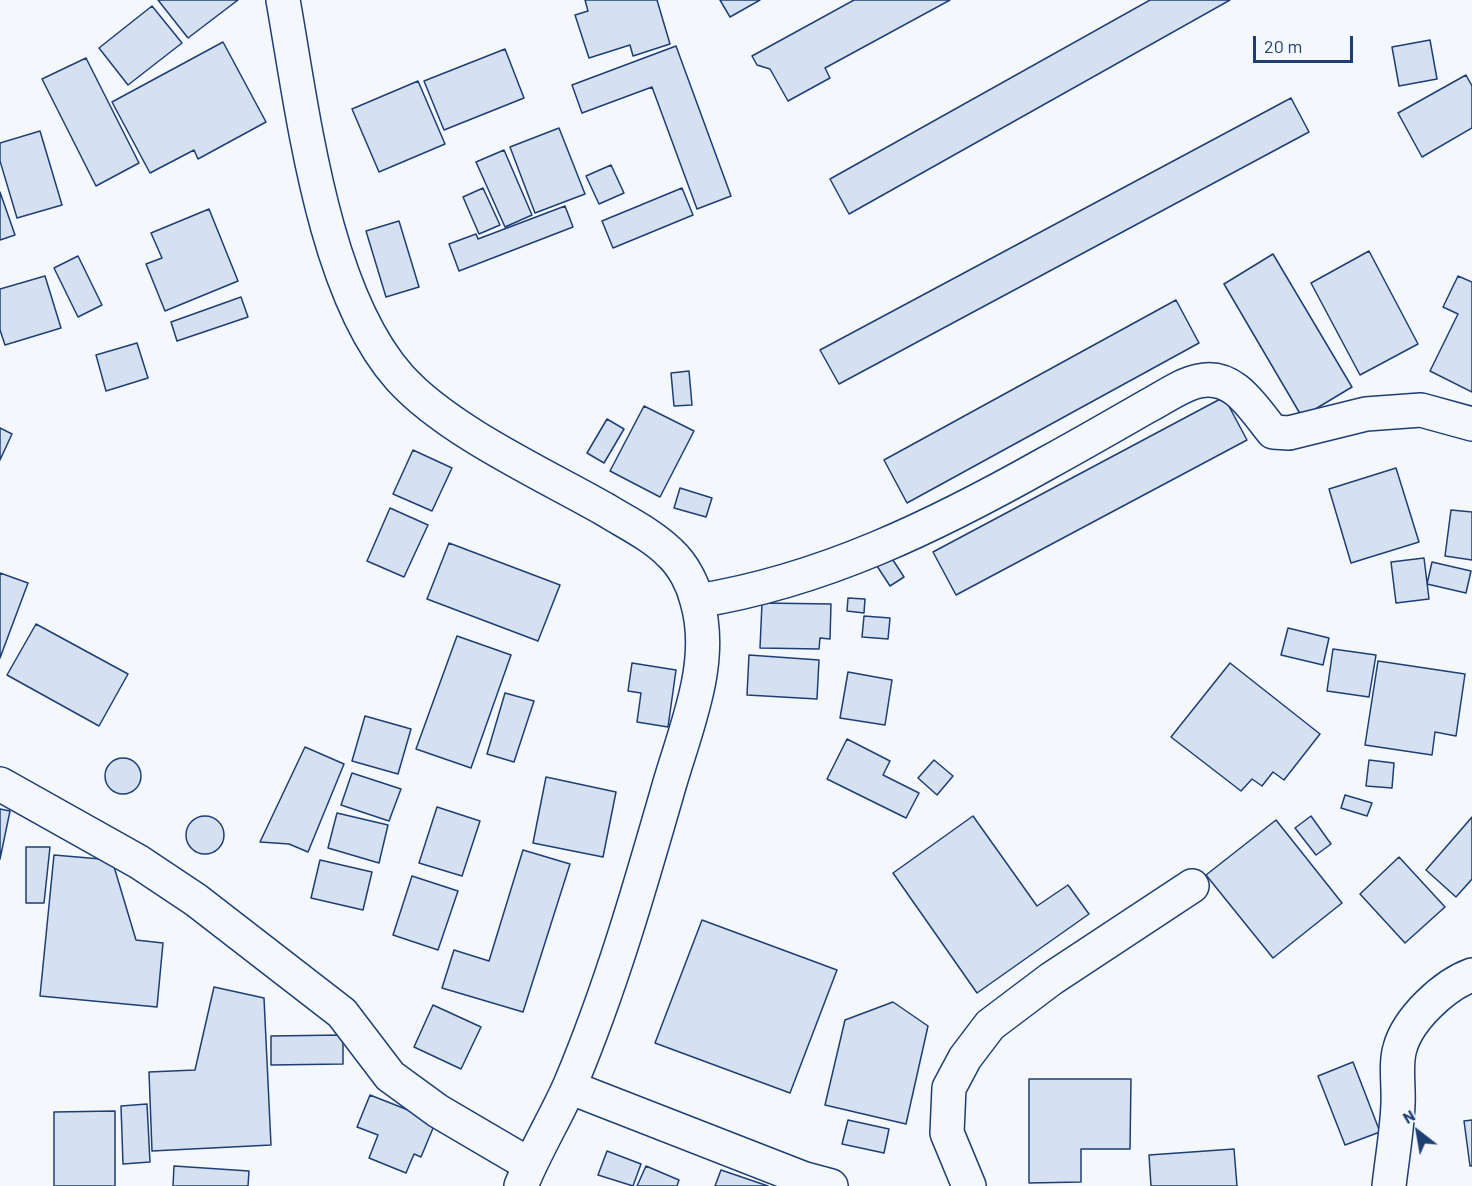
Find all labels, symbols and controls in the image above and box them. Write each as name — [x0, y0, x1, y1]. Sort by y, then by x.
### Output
scale bar — [1256, 24, 1356, 62]
text: 20 m — [1264, 35, 1302, 57]
north arrow — [1388, 1102, 1448, 1162]
text: N — [1399, 1105, 1418, 1127]

